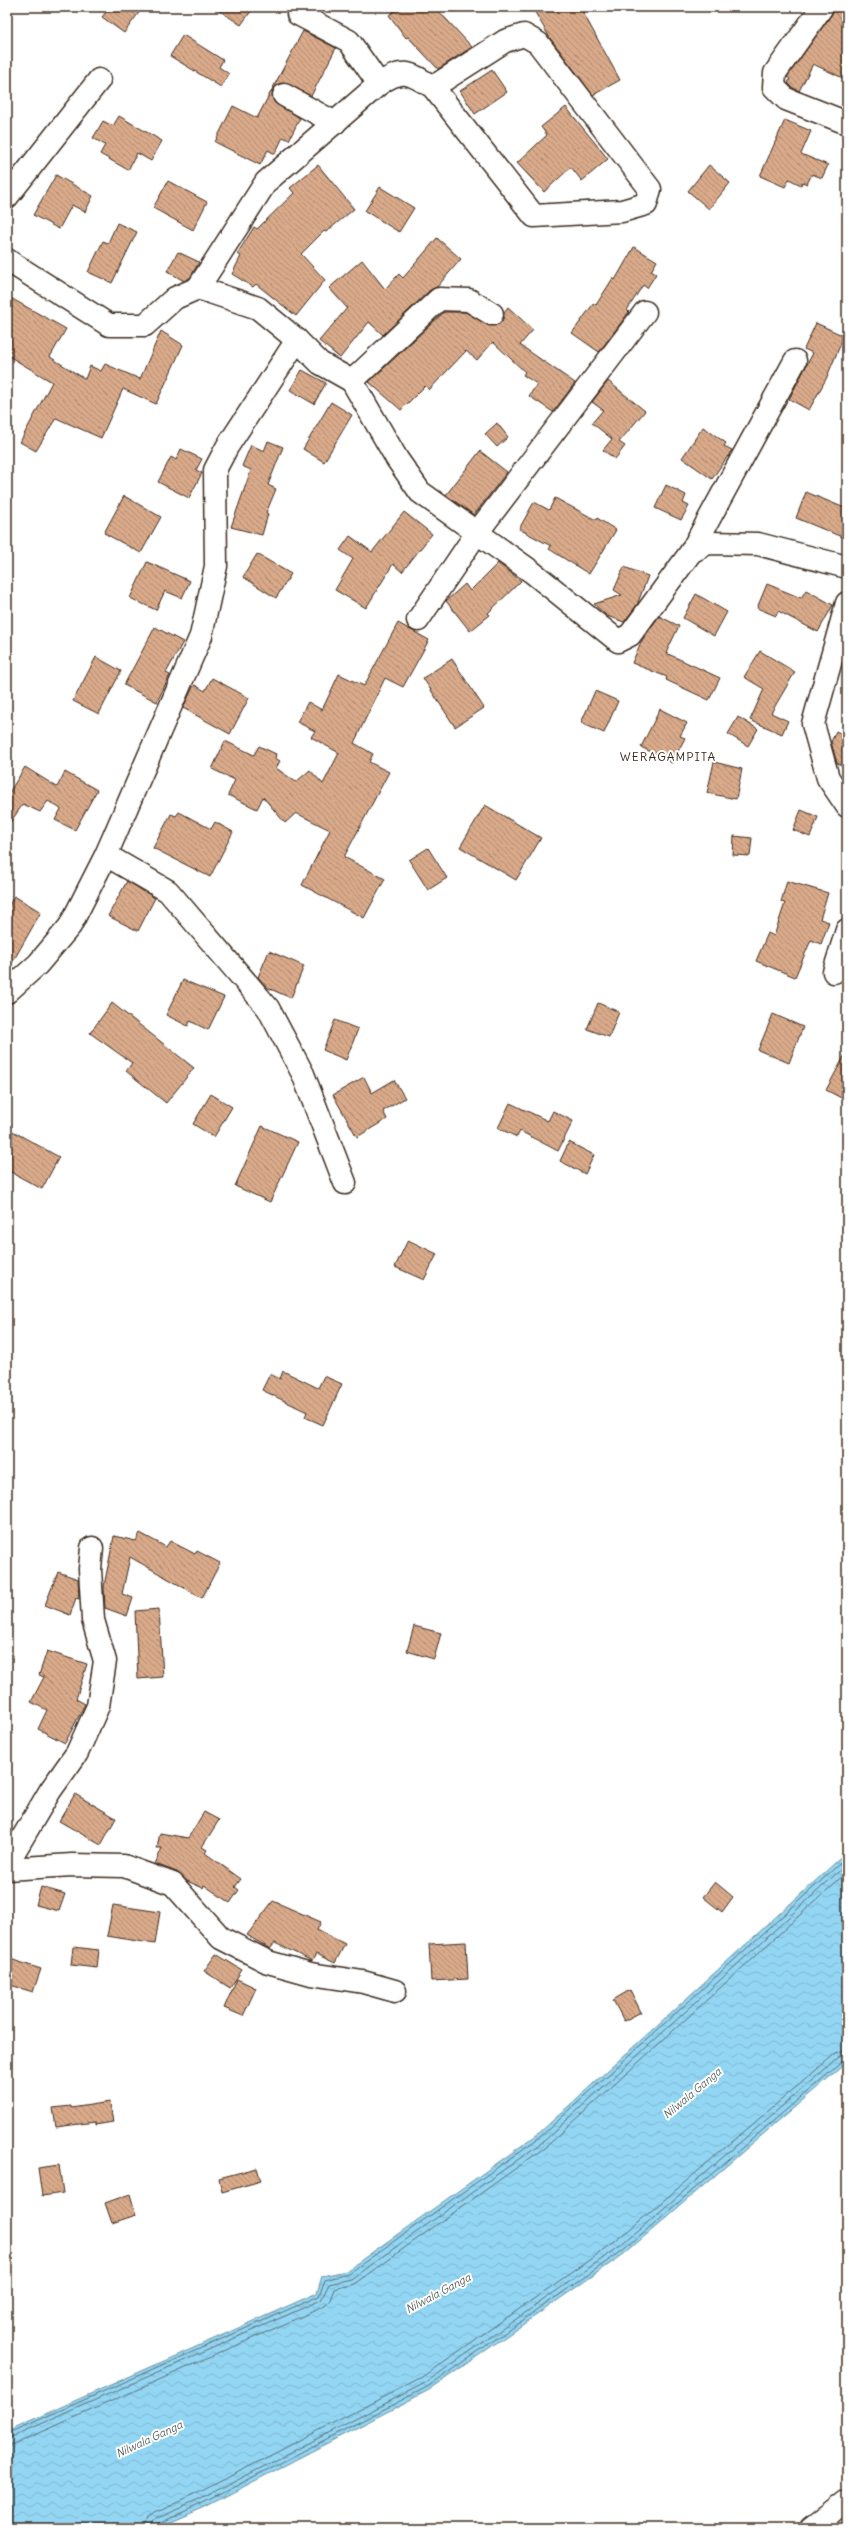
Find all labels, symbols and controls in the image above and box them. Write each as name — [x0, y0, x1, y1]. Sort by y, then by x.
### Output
district label: WERAGAMPITA — [620, 749, 716, 764]
water label: Nilwala Ganga — [660, 2064, 725, 2121]
water label: Nilwala Ganga — [403, 2270, 474, 2316]
water label: Nilwala Ganga — [114, 2417, 185, 2461]

